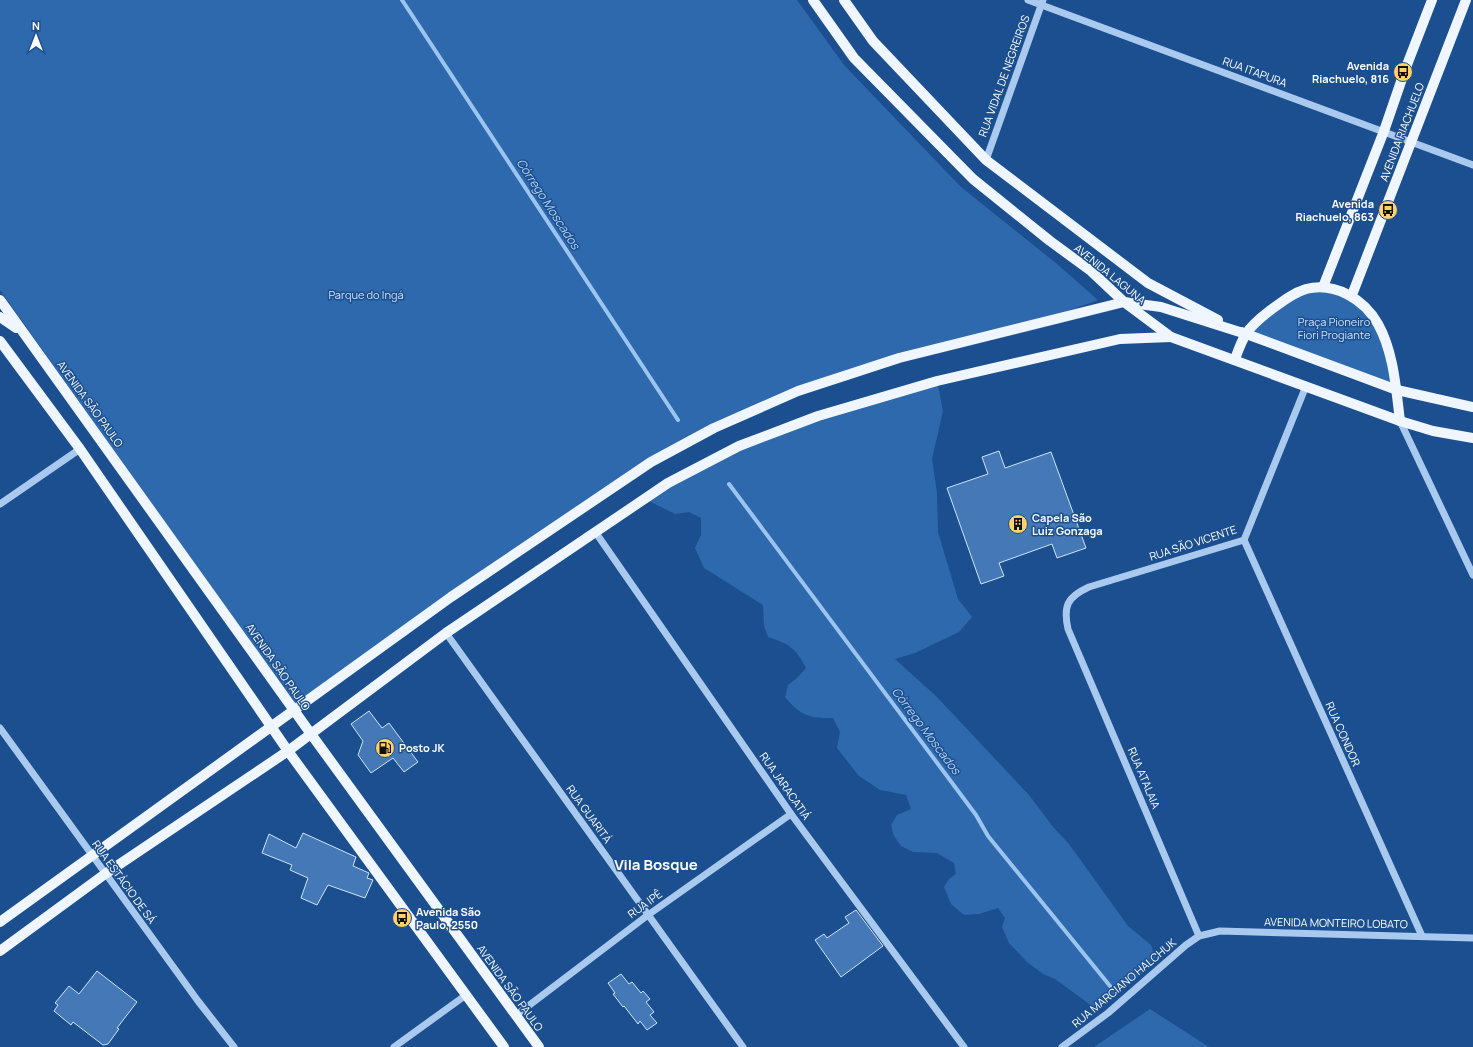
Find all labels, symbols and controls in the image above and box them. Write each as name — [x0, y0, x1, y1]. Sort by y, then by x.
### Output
street label: RUA VIDAL DE NEGREIROS — [974, 13, 1033, 139]
north arrow — [16, 16, 56, 56]
text: N — [32, 18, 40, 33]
street label: RUA ITAPURA — [1221, 53, 1290, 90]
place label: Avenida Riachuelo, 816 — [1312, 58, 1389, 86]
bus stop icon: Avenida Riachuelo, 816 — [1392, 61, 1414, 83]
street label: AVENIDA RIACHUELO — [1376, 80, 1427, 183]
water label: Córrego Moscados — [513, 155, 585, 254]
place label: Avenida Riachuelo, 863 — [1295, 196, 1374, 224]
bus stop icon: Avenida Riachuelo, 863 — [1377, 199, 1399, 221]
street label: AVENIDA LAGUNA — [1071, 240, 1149, 307]
park label: Parque do Ingá — [328, 287, 404, 302]
park label: Praça Pioneiro Fiori Progiante — [1298, 314, 1371, 342]
street label: AVENIDA SÃO PAULO — [54, 358, 127, 450]
place label: Capela São Luiz Gonzaga — [1032, 510, 1103, 538]
building icon: Capela São Luiz Gonzaga — [1007, 513, 1029, 535]
street label: RUA SÃO VICENTE — [1147, 521, 1238, 564]
street label: AVENIDA SÃO PAULO — [243, 620, 314, 713]
water label: Córrego Moscados — [888, 684, 966, 779]
street label: RUA CONDOR — [1323, 699, 1364, 768]
fuel station icon: Posto JK — [374, 737, 396, 759]
place label: Posto JK — [399, 740, 446, 755]
street label: RUA ATALAIA — [1125, 745, 1164, 811]
street label: RUA JARACATIÁ — [757, 749, 814, 822]
street label: RUA GUARITÁ — [563, 782, 616, 846]
street label: RUA ESTÁCIO DE SÁ — [89, 837, 160, 926]
district label: Vila Bosque — [614, 854, 698, 875]
street label: RUA IPÊ — [625, 886, 665, 921]
place label: Avenida São Paulo, 2550 — [416, 904, 481, 932]
bus stop icon: Avenida São Paulo, 2550 — [391, 907, 413, 929]
street label: AVENIDA MONTEIRO LOBATO — [1264, 914, 1408, 931]
street label: RUA MARCIANO HALCHUK — [1069, 934, 1179, 1031]
street label: AVENIDA SÃO PAULO — [474, 942, 547, 1034]

